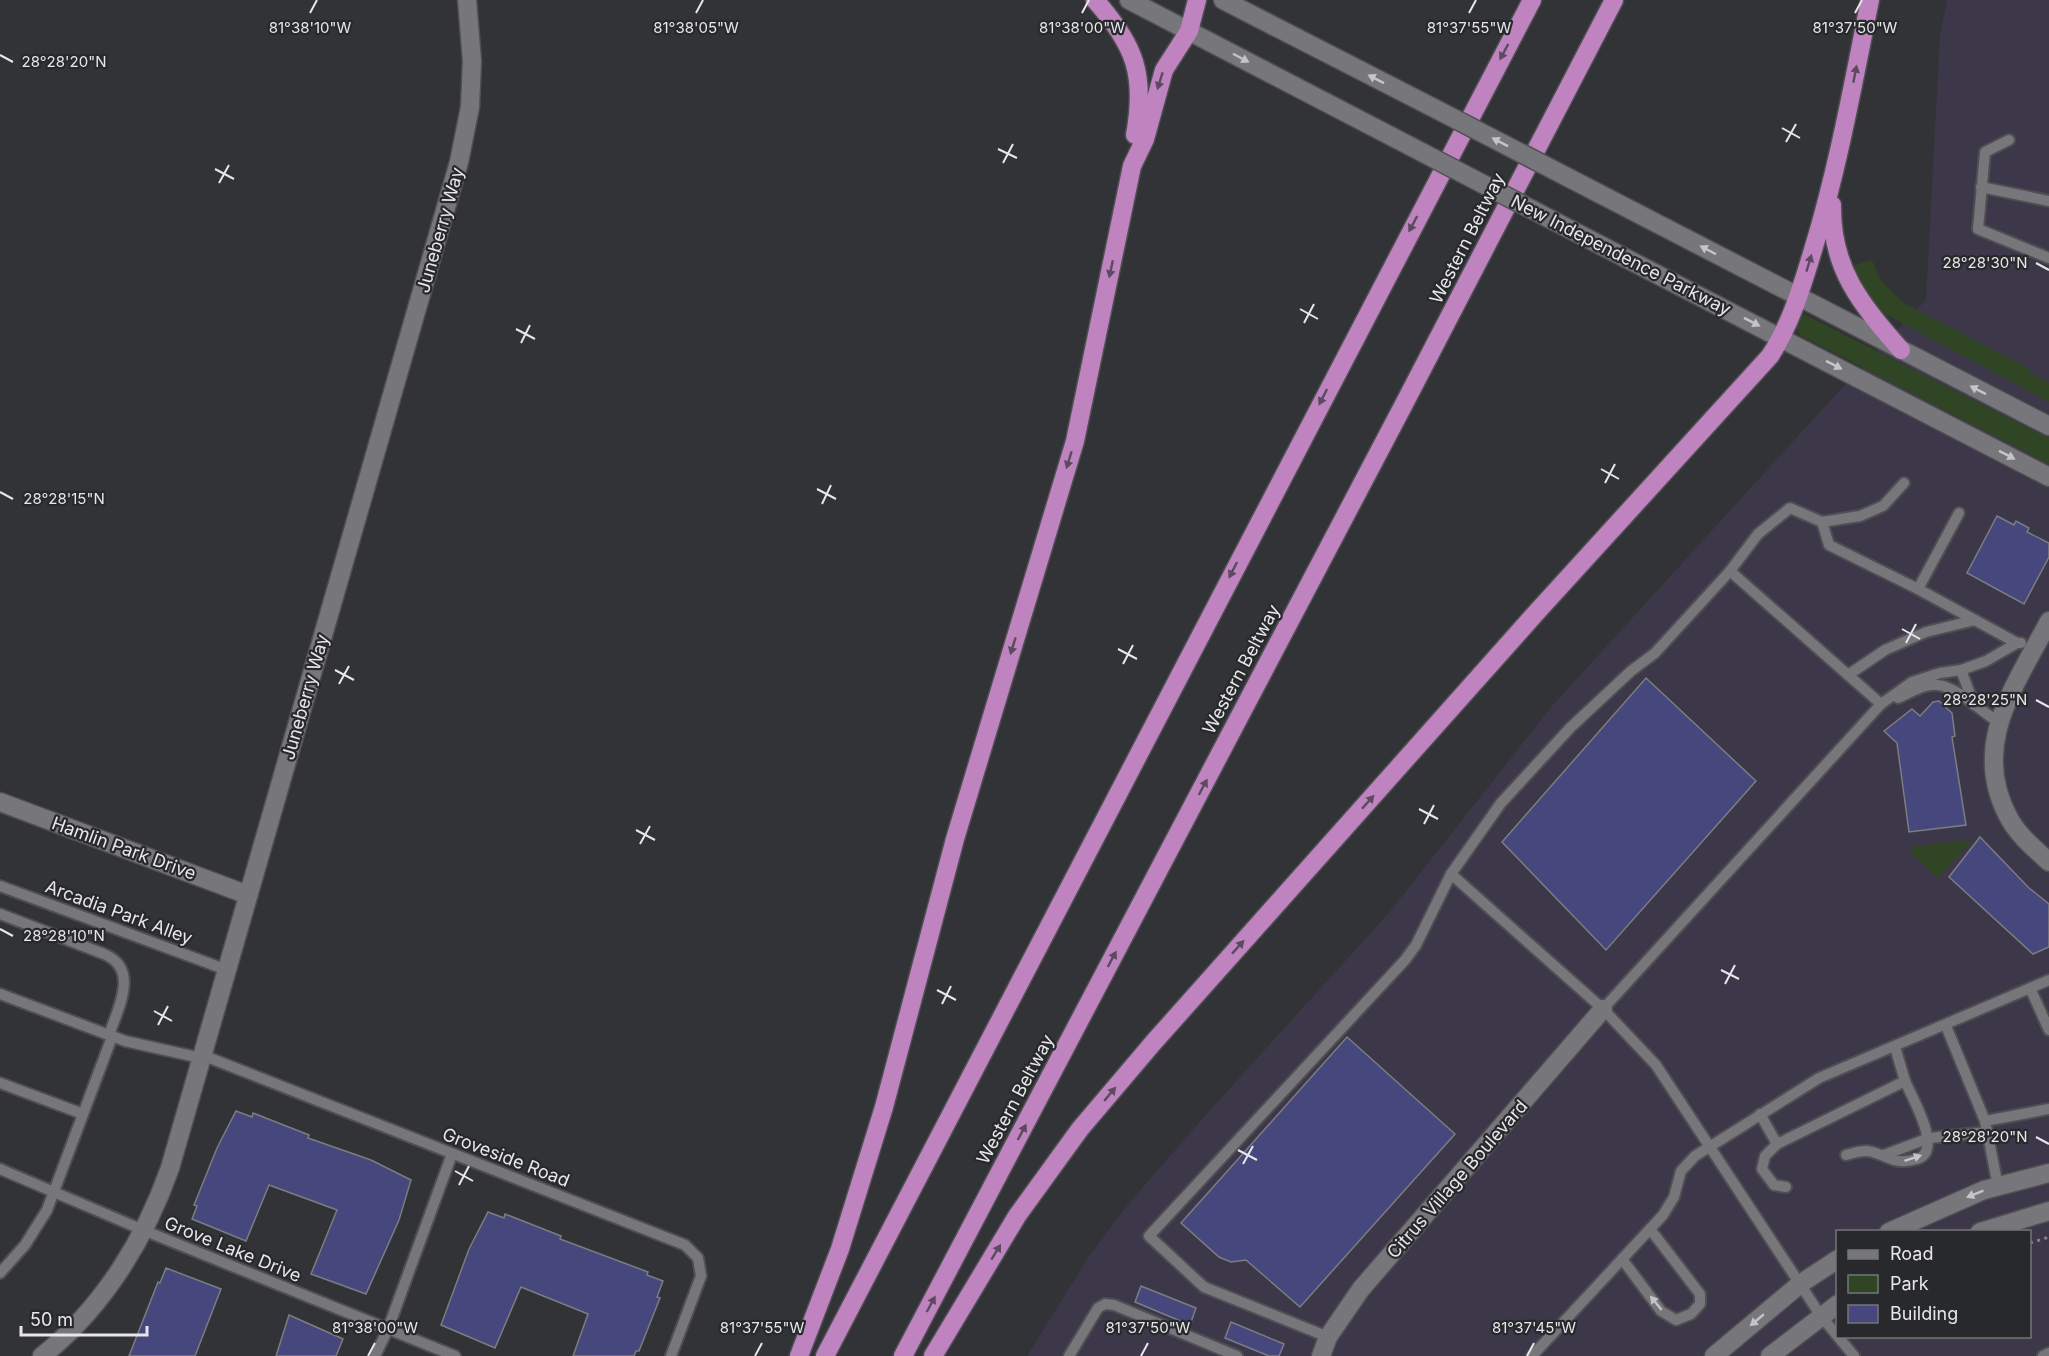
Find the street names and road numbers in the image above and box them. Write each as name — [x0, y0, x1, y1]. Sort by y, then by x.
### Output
street label: Juneberry Way — [412, 165, 468, 295]
street label: Western Beltway — [1425, 169, 1509, 307]
street label: New Independence Parkway — [1508, 190, 1734, 320]
street label: Western Beltway — [1198, 601, 1284, 737]
street label: Juneberry Way — [277, 632, 333, 762]
street label: Hamlin Park Drive — [49, 812, 199, 884]
street label: Arcadia Park Alley — [43, 876, 195, 948]
street label: Western Beltway — [972, 1031, 1058, 1167]
street label: Citrus Village Boulevard — [1383, 1096, 1531, 1262]
street label: Groveside Road — [439, 1123, 573, 1191]
street label: Grove Lake Drive — [162, 1212, 304, 1286]

